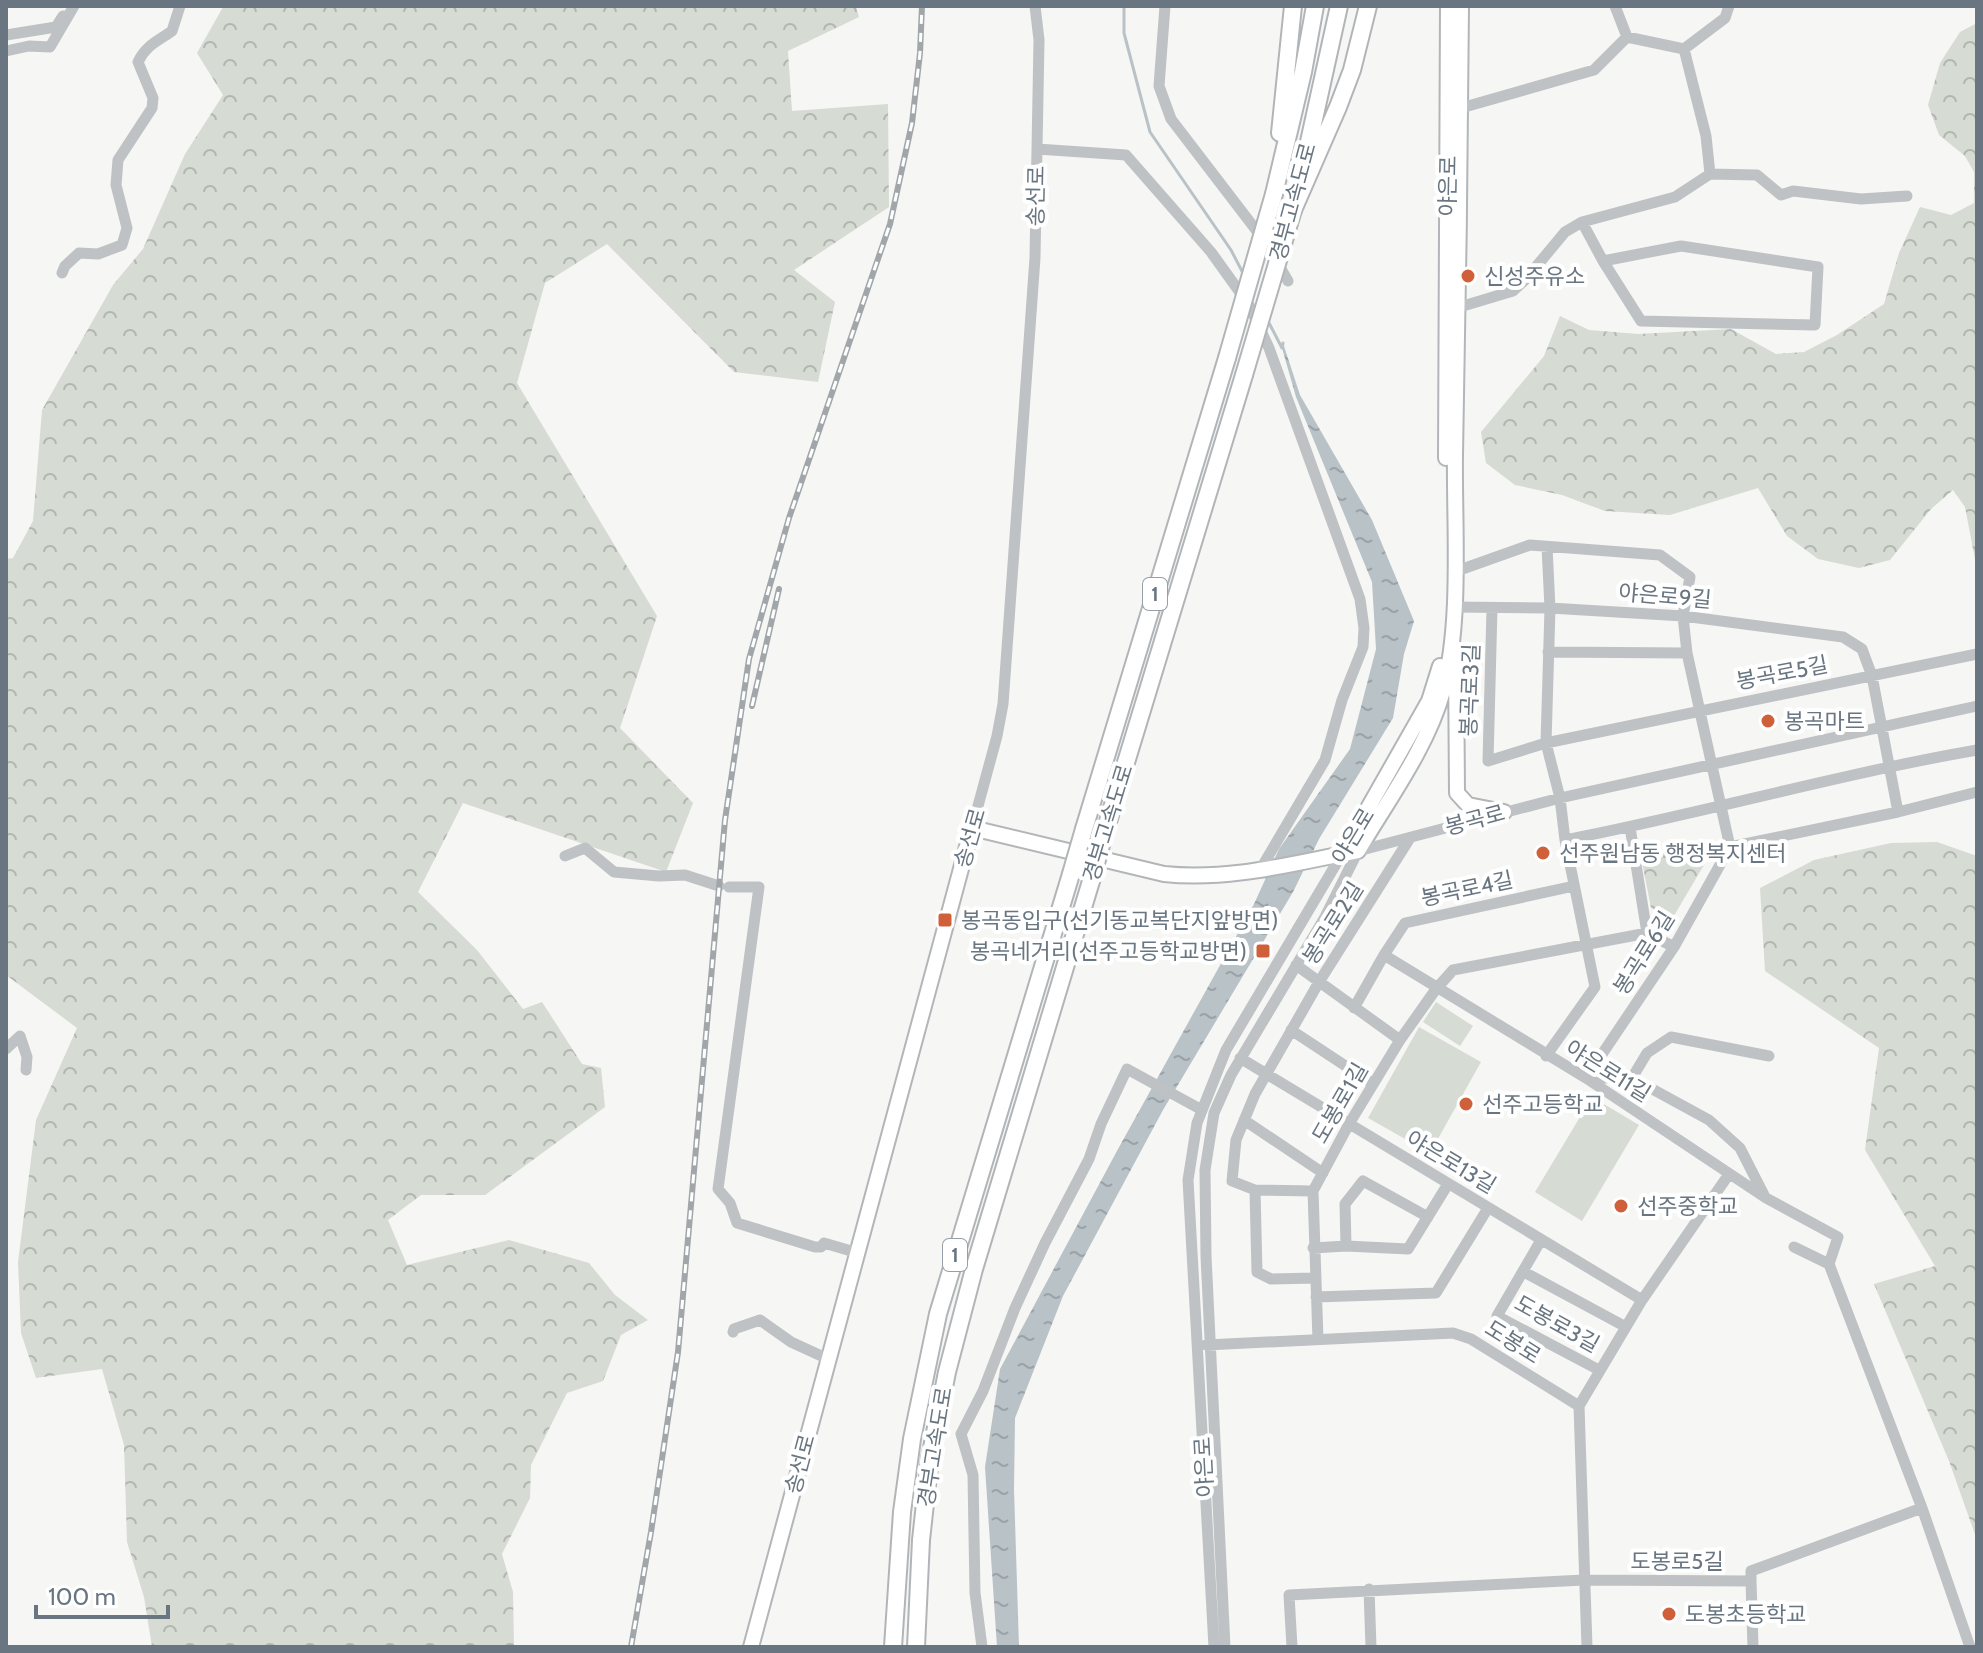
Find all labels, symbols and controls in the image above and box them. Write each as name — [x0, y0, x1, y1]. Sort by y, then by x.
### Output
street label: 경부고속도로 — [1264, 140, 1322, 264]
street label: 야은로 — [1434, 155, 1462, 217]
street label: 송선로 — [1022, 165, 1050, 227]
place label: 신성주유소 — [1484, 263, 1585, 290]
marker: 신성주유소 — [1459, 267, 1477, 285]
road number: 1 — [1143, 578, 1167, 610]
street label: 야은로9길 — [1617, 578, 1713, 614]
street label: 봉곡로3길 — [1455, 643, 1485, 737]
street label: 봉곡로5길 — [1734, 651, 1830, 695]
place label: 봉곡마트 — [1784, 708, 1865, 735]
marker: 봉곡마트 — [1759, 712, 1777, 730]
street label: 경부고속도로 — [1077, 761, 1139, 885]
street label: 봉곡로 — [1442, 799, 1508, 841]
street label: 야은로 — [1326, 803, 1380, 869]
street label: 송선로 — [949, 805, 991, 871]
place label: 선주원남동 행정복지센터 — [1559, 840, 1787, 867]
marker: 선주원남동 행정복지센터 — [1534, 844, 1552, 862]
street label: 봉곡로4길 — [1418, 866, 1516, 912]
street label: 봉곡로2길 — [1297, 877, 1369, 969]
street label: 봉곡로6길 — [1608, 906, 1680, 1000]
place label: 봉곡동입구(선기동교복단지앞방면) — [961, 907, 1278, 934]
marker: 봉곡동입구(선기동교복단지앞방면) — [936, 911, 954, 929]
place label: 봉곡네거리(선주고등학교방면) — [970, 938, 1247, 965]
marker: 봉곡네거리(선주고등학교방면) — [1254, 942, 1272, 960]
street label: 야은로11길 — [1560, 1034, 1656, 1108]
street label: 도봉로1길 — [1306, 1058, 1374, 1148]
place label: 선주고등학교 — [1482, 1091, 1603, 1118]
marker: 선주고등학교 — [1457, 1095, 1475, 1113]
street label: 야은로13길 — [1401, 1125, 1501, 1199]
place label: 선주중학교 — [1637, 1193, 1738, 1220]
marker: 선주중학교 — [1612, 1197, 1630, 1215]
road number: 1 — [943, 1239, 967, 1271]
street label: 도봉로3길 — [1510, 1290, 1604, 1358]
street label: 도봉로 — [1480, 1315, 1546, 1369]
street label: 경부고속도로 — [912, 1385, 958, 1509]
street label: 송선로 — [779, 1431, 821, 1497]
street label: 야은로 — [1189, 1436, 1219, 1498]
street label: 도봉로5길 — [1631, 1548, 1723, 1575]
scale bar — [36, 1569, 168, 1619]
text: 100 m — [48, 1582, 116, 1611]
place label: 도봉초등학교 — [1685, 1601, 1806, 1628]
marker: 도봉초등학교 — [1660, 1605, 1678, 1623]

